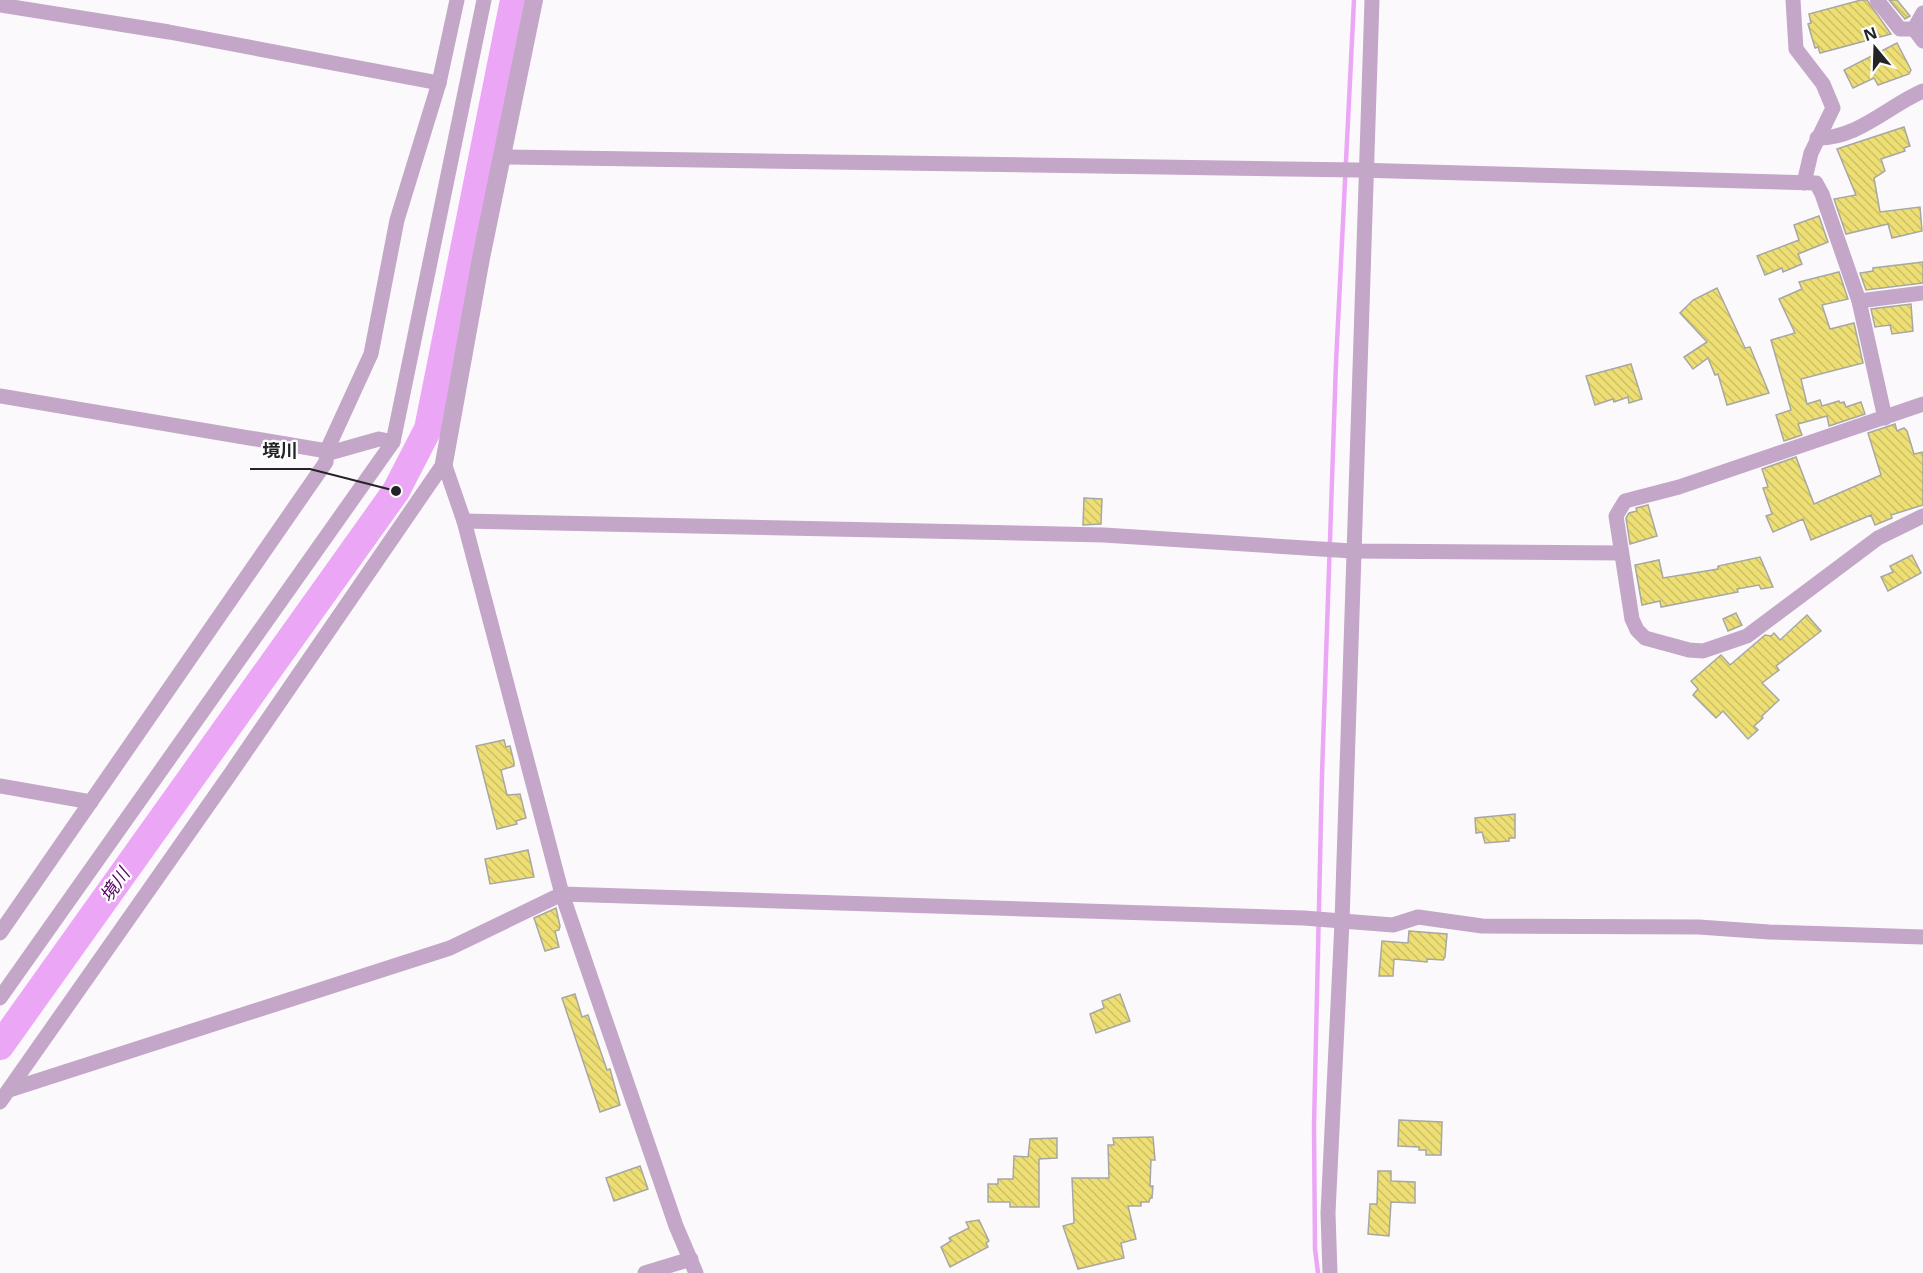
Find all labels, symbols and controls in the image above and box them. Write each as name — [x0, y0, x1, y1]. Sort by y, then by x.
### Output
north arrow — [1845, 18, 1905, 78]
text: N — [1860, 21, 1880, 46]
callout: 境川 — [250, 433, 310, 469]
text: 境川 — [262, 438, 298, 462]
water label: 境川 — [94, 861, 135, 906]

